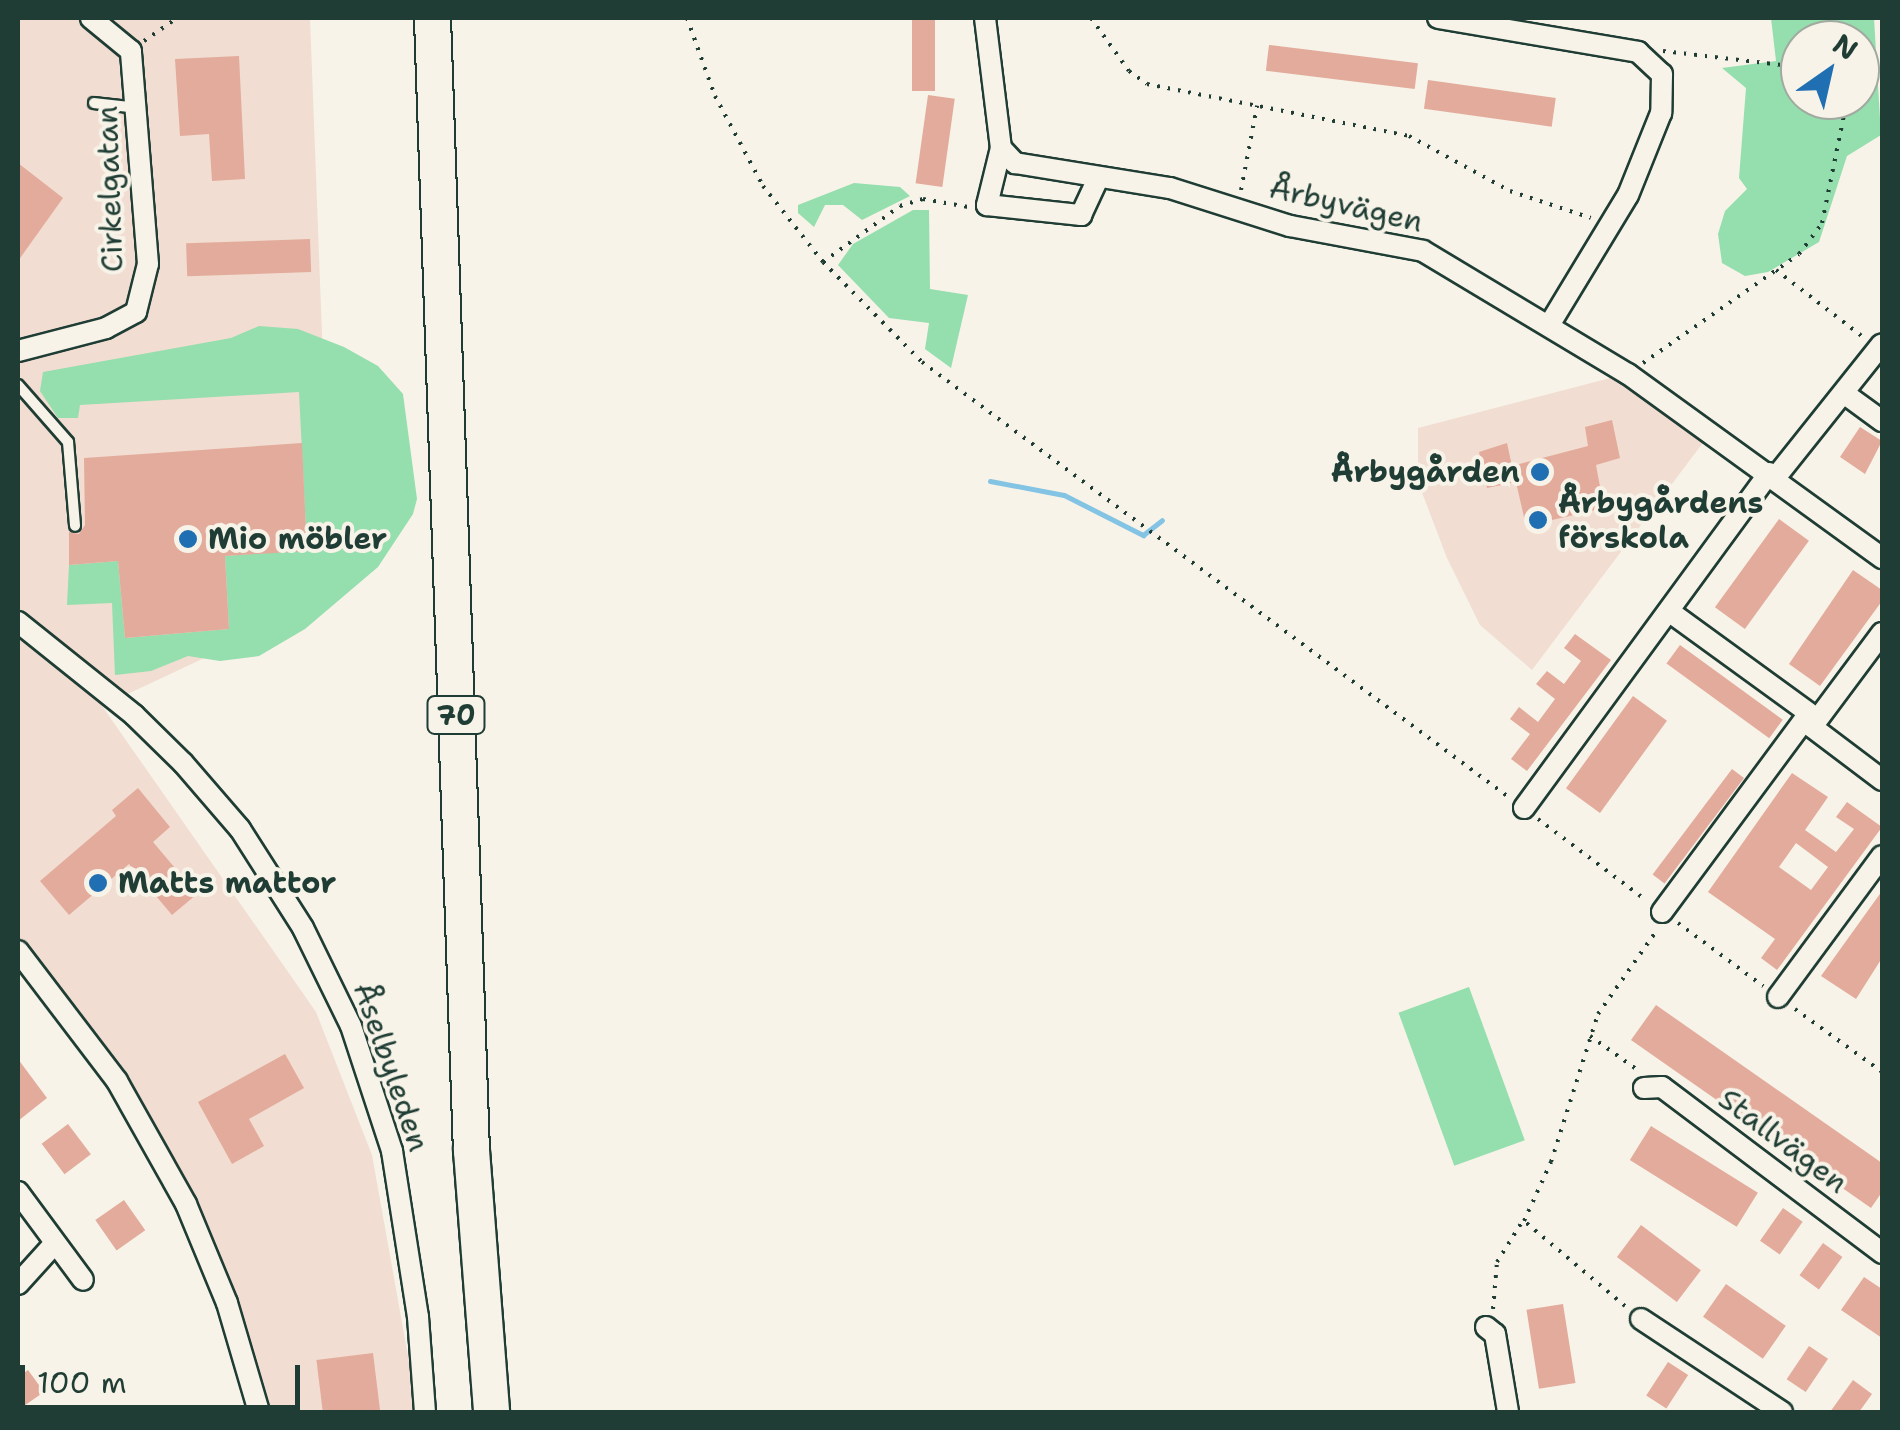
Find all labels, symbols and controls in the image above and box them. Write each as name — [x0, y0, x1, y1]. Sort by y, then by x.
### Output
north arrow — [1780, 20, 1880, 120]
text: N — [1826, 25, 1865, 69]
street label: Cirkelgatan — [89, 105, 131, 273]
street label: Årbyvägen — [1266, 170, 1426, 240]
place label: Årbygården — [1331, 454, 1520, 490]
marker: Årbygården — [1529, 461, 1551, 483]
place label: Årbygårdens förskola — [1558, 485, 1763, 556]
marker: Årbygårdens förskola — [1527, 509, 1549, 531]
place label: Mio möbler — [208, 521, 387, 557]
marker: Mio möbler — [177, 528, 199, 550]
road number: 70 — [426, 692, 486, 738]
place label: Matts mattor — [118, 865, 336, 901]
marker: Matts mattor — [87, 872, 109, 894]
street label: Åselbyleden — [345, 978, 437, 1156]
street label: Stallvägen — [1712, 1081, 1854, 1201]
scale bar — [25, 1345, 305, 1407]
text: 100 m — [37, 1362, 127, 1403]

